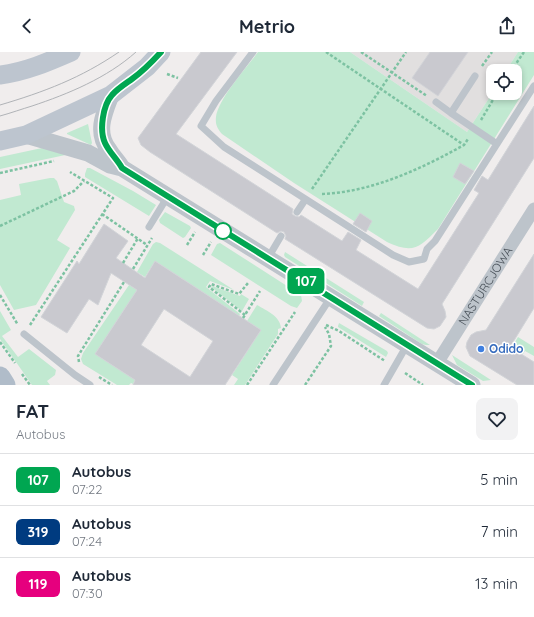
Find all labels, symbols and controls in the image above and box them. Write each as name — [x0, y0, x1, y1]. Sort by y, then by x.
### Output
icon: back — [16, 15, 38, 37]
text: Metrio — [239, 15, 295, 38]
icon: share — [496, 15, 518, 37]
map controls — [486, 64, 522, 100]
button: locate — [486, 64, 522, 100]
unlabelled marker — [214, 222, 232, 240]
street label: NASTURCJOWA — [455, 243, 516, 328]
line badge: 107 — [283, 268, 329, 294]
text: 107 — [295, 272, 317, 290]
place label: Odido — [489, 341, 524, 356]
marker: Odido — [476, 344, 486, 354]
button: heart — [476, 398, 518, 440]
text: FAT — [16, 399, 49, 423]
text: Autobus — [16, 426, 65, 442]
text: Autobus — [72, 462, 131, 481]
text: 5 min — [480, 470, 518, 489]
text: 107 — [27, 471, 49, 489]
text: 07:22 — [72, 481, 103, 497]
text: Autobus — [72, 514, 131, 533]
text: 7 min — [481, 522, 518, 541]
text: 319 — [28, 523, 48, 541]
text: 07:24 — [72, 533, 102, 549]
text: Autobus — [72, 566, 131, 585]
text: 13 min — [475, 574, 518, 593]
text: 119 — [29, 575, 47, 593]
text: 07:30 — [72, 585, 103, 601]

